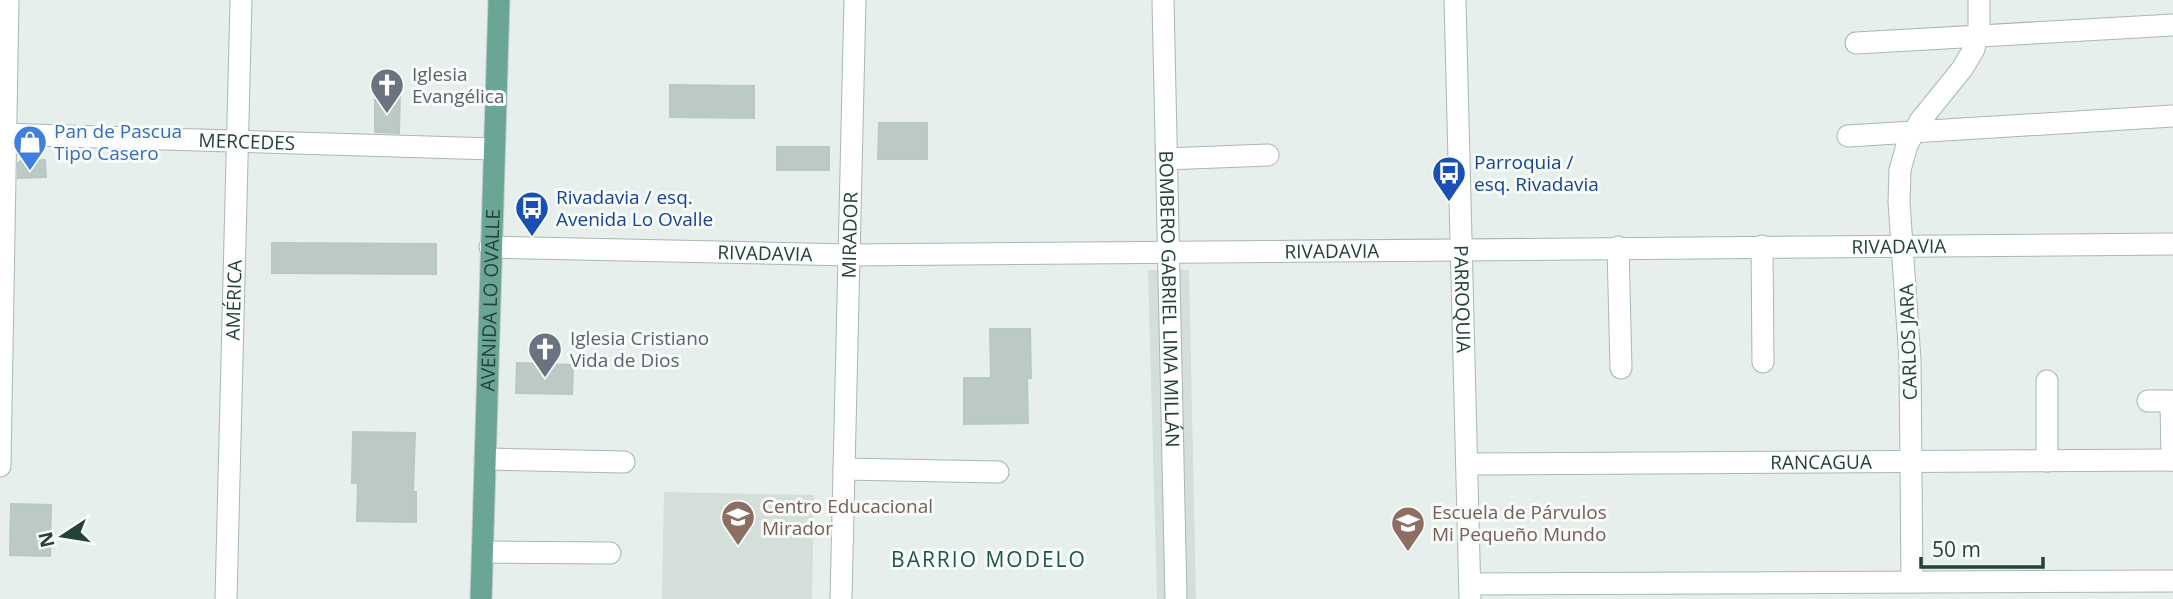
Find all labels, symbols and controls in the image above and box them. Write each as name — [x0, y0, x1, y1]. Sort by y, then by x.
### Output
place label: Iglesia Evangélica — [412, 61, 505, 109]
church icon: Iglesia Evangélica — [368, 66, 406, 115]
place label: Pan de Pascua Tipo Casero — [54, 118, 182, 166]
shop icon: Pan de Pascua Tipo Casero — [11, 123, 49, 172]
street label: MERCEDES — [198, 127, 296, 156]
place label: Parroquia / esq. Rivadavia — [1474, 149, 1599, 197]
street label: BOMBERO GABRIEL LIMA MILLÁN — [1153, 150, 1186, 448]
bus stop icon: Parroquia / esq. Rivadavia — [1430, 154, 1468, 203]
place label: Rivadavia / esq. Avenida Lo Ovalle — [556, 184, 713, 232]
bus stop icon: Rivadavia / esq. Avenida Lo Ovalle — [513, 189, 551, 238]
street label: MIRADOR — [835, 191, 864, 279]
street label: AVENIDA LO OVALLE — [474, 209, 506, 392]
street label: RIVADAVIA — [1851, 233, 1946, 260]
street label: RIVADAVIA — [1284, 238, 1379, 264]
street label: RIVADAVIA — [717, 239, 813, 267]
street label: PARROQUIA — [1448, 245, 1477, 353]
street label: AMÉRICA — [219, 259, 247, 341]
street label: CARLOS JARA — [1893, 283, 1923, 401]
place label: Iglesia Cristiano Vida de Dios — [570, 325, 709, 373]
church icon: Iglesia Cristiano Vida de Dios — [526, 330, 564, 379]
street label: RANCAGUA — [1770, 449, 1872, 475]
place label: Centro Educacional Mirador — [762, 493, 933, 541]
school or university icon: Centro Educacional Mirador — [719, 498, 757, 547]
place label: Escuela de Párvulos Mi Pequeño Mundo — [1432, 499, 1607, 547]
north arrow — [28, 501, 98, 571]
school or university icon: Escuela de Párvulos Mi Pequeño Mundo — [1389, 504, 1427, 553]
scale bar — [1921, 526, 2044, 570]
text: N — [32, 529, 61, 550]
text: 50 m — [1932, 535, 1981, 563]
district label: BARRIO MODELO — [891, 545, 1087, 573]

